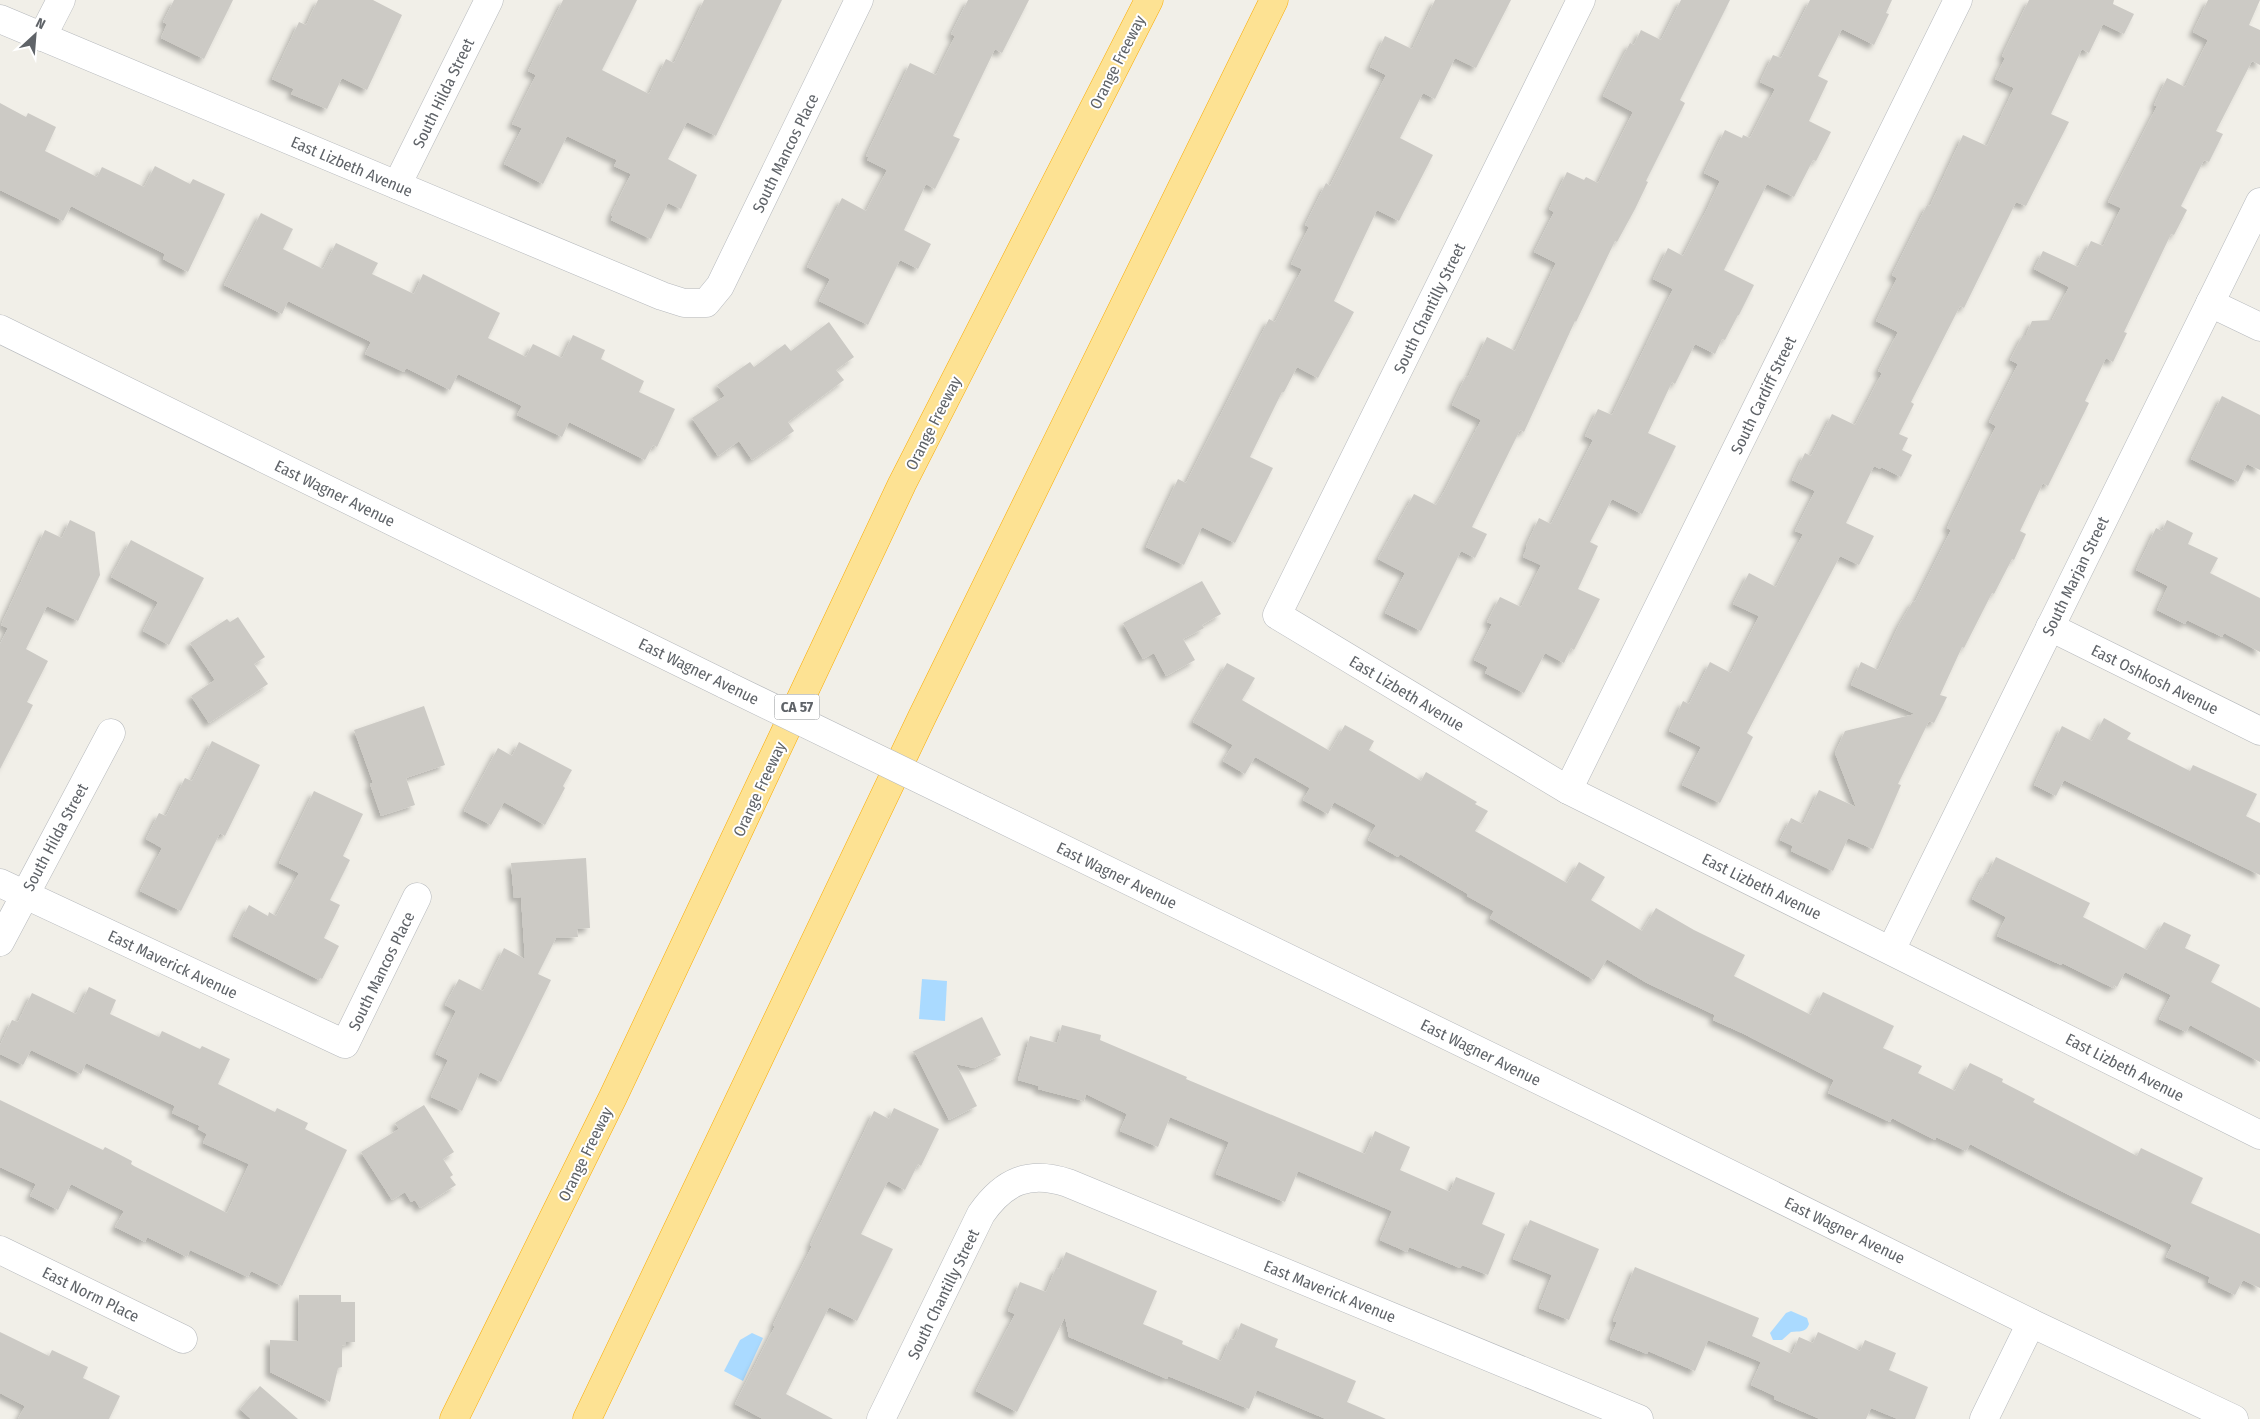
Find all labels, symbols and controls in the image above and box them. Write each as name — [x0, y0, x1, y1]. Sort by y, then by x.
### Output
north arrow — [10, 10, 60, 60]
street label: Orange Freeway — [1086, 11, 1150, 112]
text: N — [33, 14, 48, 33]
street label: South Hilda Street — [409, 35, 479, 151]
street label: South Mancos Place — [748, 91, 823, 216]
street label: East Lizbeth Avenue — [288, 132, 416, 201]
street label: South Chantilly Street — [1390, 239, 1470, 376]
street label: South Cardiff Street — [1727, 333, 1801, 457]
street label: Orange Freeway — [902, 372, 966, 473]
street label: East Wagner Avenue — [272, 456, 398, 531]
street label: South Marjan Street — [2038, 513, 2113, 639]
street label: East Wagner Avenue — [636, 634, 762, 709]
street label: East Oshkosh Avenue — [2088, 640, 2221, 718]
street label: East Lizbeth Avenue — [1346, 652, 1468, 735]
road number: CA 57 — [774, 694, 820, 720]
street label: Orange Freeway — [729, 738, 790, 840]
street label: South Hilda Street — [19, 779, 92, 894]
street label: East Wagner Avenue — [1054, 838, 1180, 913]
street label: East Lizbeth Avenue — [1699, 849, 1825, 924]
street label: South Mancos Place — [344, 909, 419, 1034]
street label: East Maverick Avenue — [105, 926, 241, 1003]
street label: East Wagner Avenue — [1418, 1015, 1544, 1090]
street label: East Lizbeth Avenue — [2062, 1029, 2187, 1106]
street label: Orange Freeway — [554, 1103, 617, 1205]
street label: East Wagner Avenue — [1782, 1193, 1908, 1268]
street label: South Chantilly Street — [904, 1225, 984, 1362]
street label: East Maverick Avenue — [1261, 1256, 1399, 1327]
street label: East Norm Place — [39, 1263, 142, 1326]

